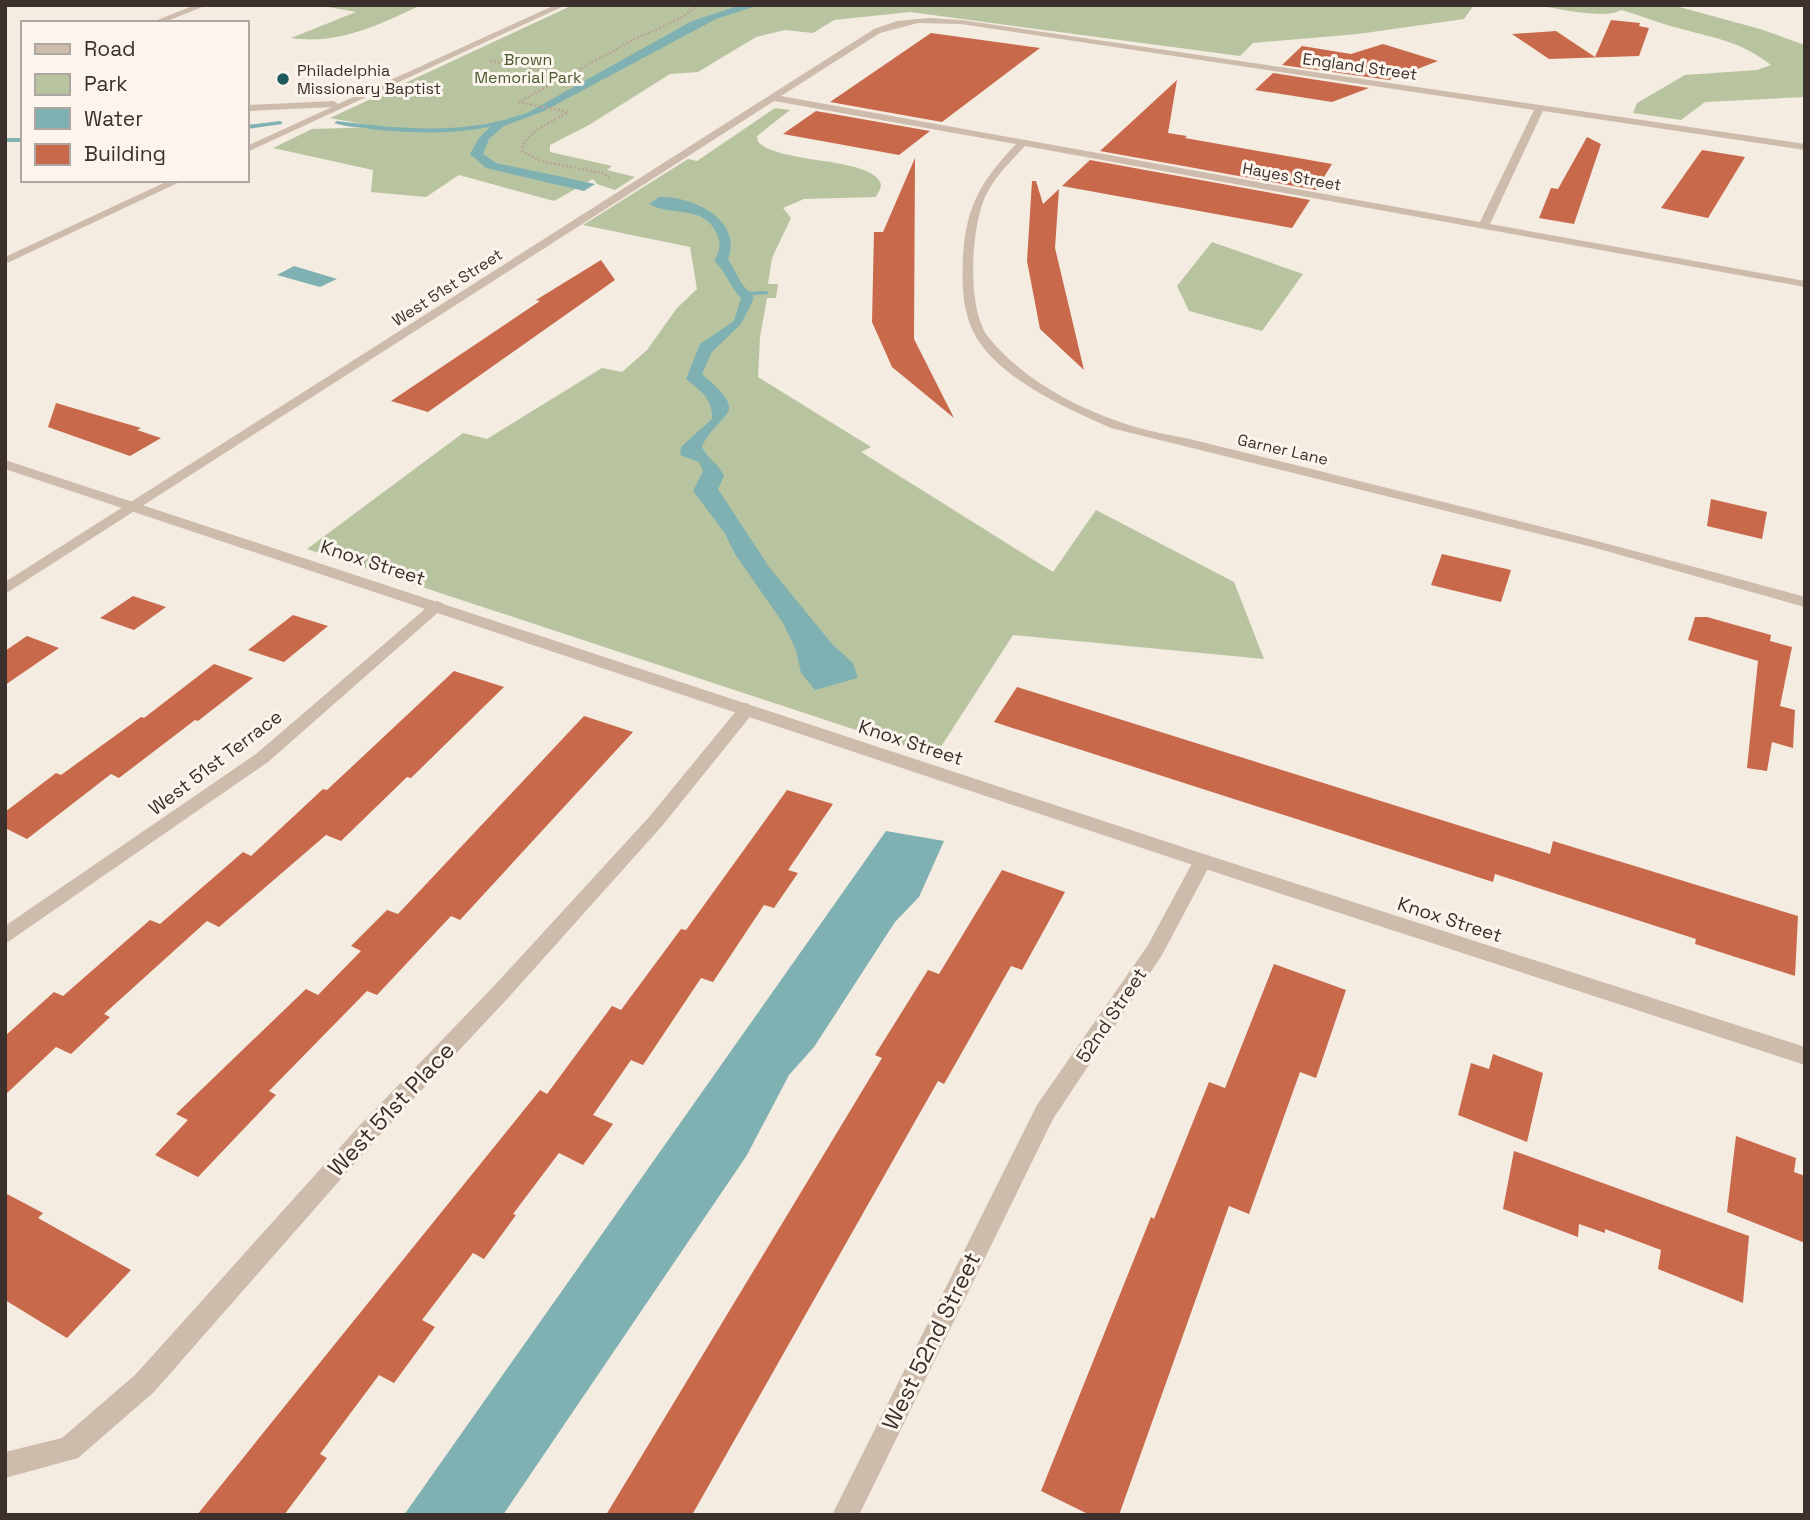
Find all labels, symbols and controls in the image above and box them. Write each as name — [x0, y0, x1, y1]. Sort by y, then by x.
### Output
legend — [21, 21, 248, 182]
text: Road — [84, 35, 136, 62]
street label: England Street — [1301, 48, 1418, 85]
park label: Brown Memorial Park — [474, 49, 582, 88]
place label: Philadelphia Missionary Baptist — [297, 60, 441, 99]
text: Park — [84, 70, 128, 97]
marker: Philadelphia Missionary Baptist — [275, 71, 291, 87]
text: Water — [84, 105, 143, 132]
text: Building — [84, 140, 166, 167]
street label: Hayes Street — [1241, 157, 1343, 196]
street label: West 51st Street — [388, 244, 507, 331]
street label: Garner Lane — [1235, 429, 1330, 470]
street label: Knox Street — [317, 534, 428, 591]
street label: West 51st Terrace — [144, 704, 287, 821]
street label: Knox Street — [855, 714, 966, 771]
street label: Knox Street — [1394, 891, 1505, 948]
street label: 52nd Street — [1070, 963, 1152, 1068]
street label: West 51st Place — [321, 1036, 461, 1182]
street label: West 52nd Street — [875, 1247, 987, 1435]

